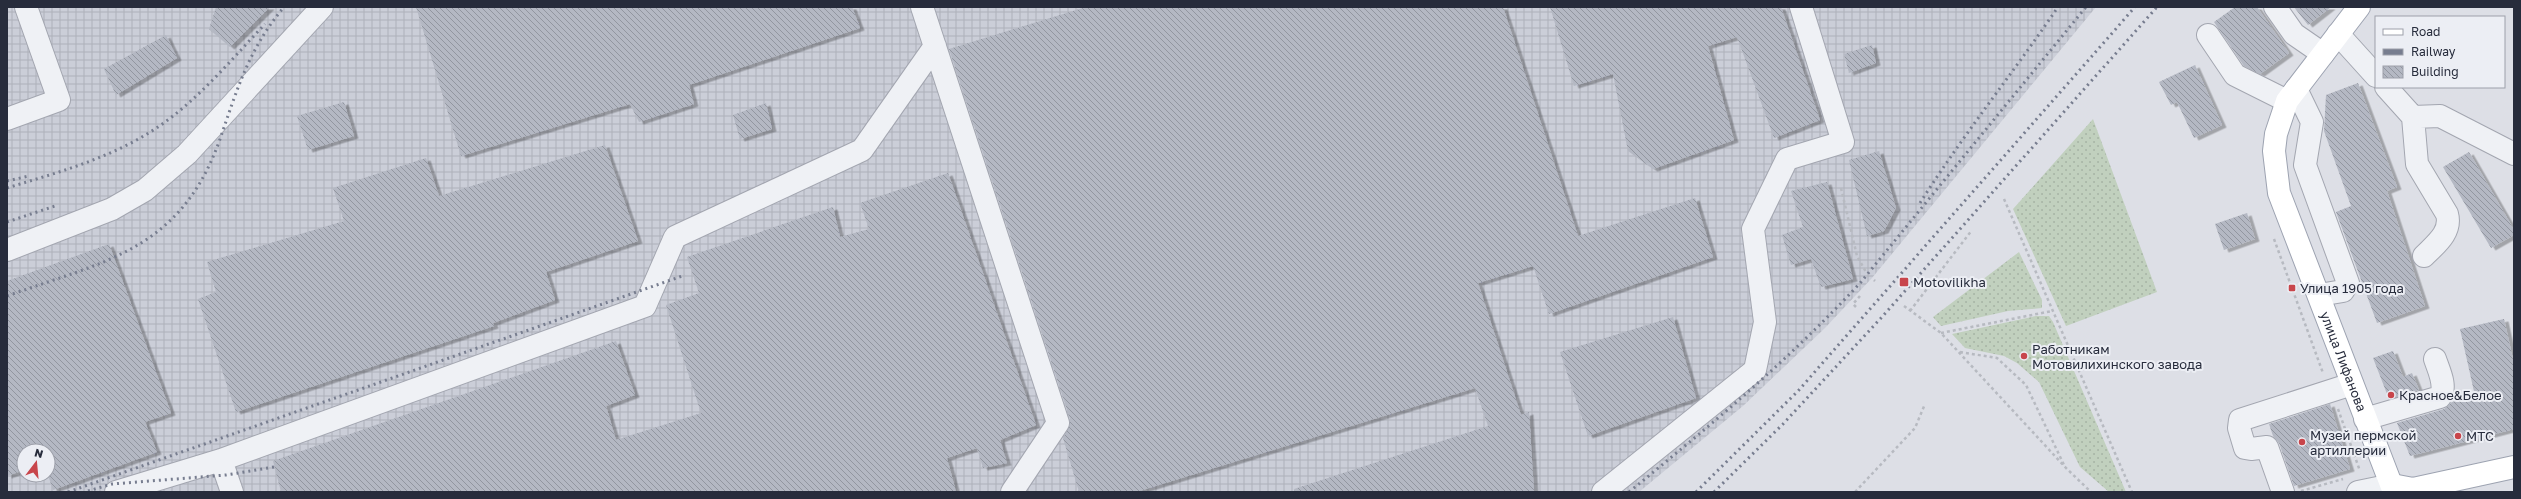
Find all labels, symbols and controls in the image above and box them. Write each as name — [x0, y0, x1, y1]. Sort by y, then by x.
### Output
legend — [2375, 16, 2505, 88]
text: Road — [2411, 24, 2440, 39]
text: Railway — [2411, 44, 2456, 59]
text: Building — [2411, 64, 2459, 79]
place label: Motovilikha — [1913, 274, 1986, 290]
marker: Motovilikha — [1898, 276, 1910, 288]
place label: Улица 1905 года — [2300, 280, 2404, 296]
marker: Улица 1905 года — [2287, 283, 2297, 293]
street label: улица Лифанова — [2317, 309, 2370, 414]
place label: Работникам Мотовилихинского завода — [2032, 341, 2202, 372]
marker: Работникам Мотовилихинского завода — [2019, 351, 2029, 361]
place label: Красное&Белое — [2399, 387, 2502, 403]
marker: Красное&Белое — [2386, 390, 2396, 400]
place label: Музей пермской артиллерии — [2310, 427, 2416, 458]
place label: МТС — [2466, 428, 2494, 444]
marker: МТС — [2453, 431, 2463, 441]
marker: Музей пермской артиллерии — [2297, 437, 2307, 447]
north arrow — [16, 443, 56, 483]
text: N — [33, 446, 45, 460]

